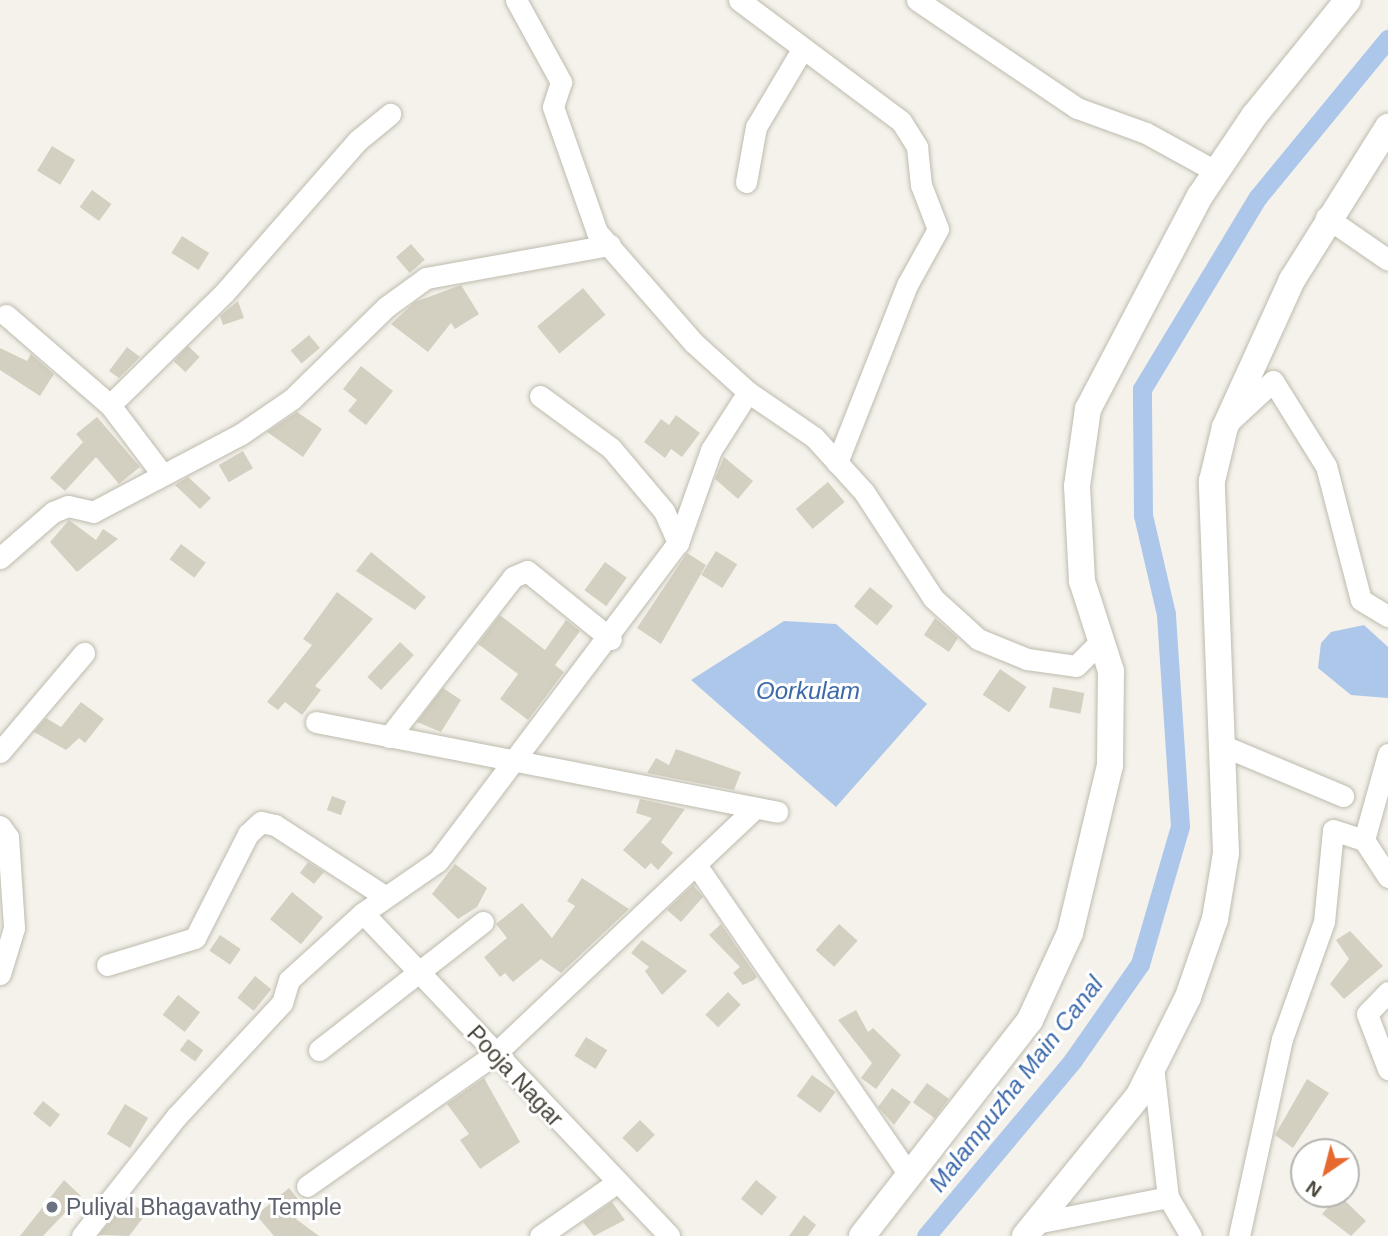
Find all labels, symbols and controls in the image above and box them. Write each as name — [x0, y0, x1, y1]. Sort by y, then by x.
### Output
water label: Oorkulam — [756, 677, 860, 705]
water label: Malampuzha Main Canal — [923, 971, 1109, 1197]
street label: Pooja Nagar — [461, 1020, 569, 1132]
north arrow — [1290, 1138, 1360, 1208]
text: N — [1302, 1176, 1325, 1202]
place label: Puliyal Bhagavathy Temple — [66, 1193, 342, 1221]
marker: Puliyal Bhagavathy Temple — [44, 1199, 60, 1215]

